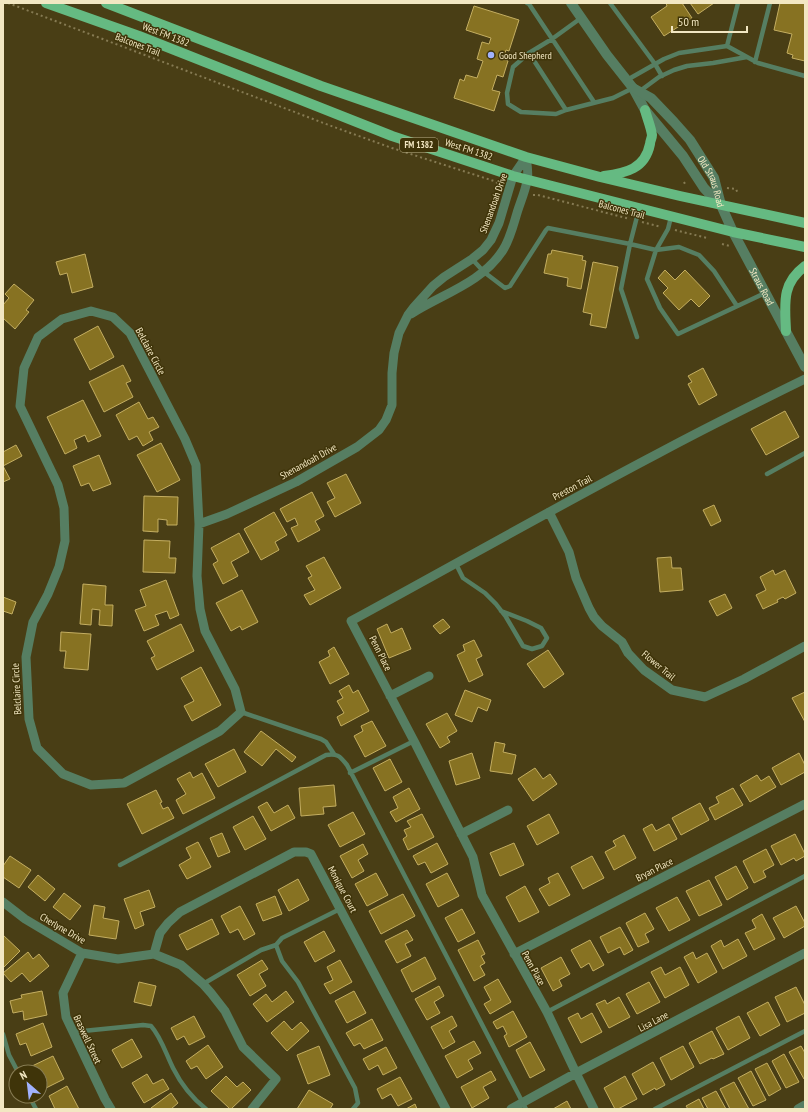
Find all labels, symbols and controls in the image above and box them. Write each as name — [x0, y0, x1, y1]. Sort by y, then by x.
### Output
scale bar — [672, 8, 747, 34]
text: 50 m — [678, 14, 699, 29]
street label: West FM 1382 — [140, 20, 191, 49]
street label: Balcones Trail — [113, 30, 163, 59]
place label: Good Shepherd — [499, 49, 552, 62]
marker: Good Shepherd — [486, 50, 496, 60]
street label: West FM 1382 — [443, 136, 494, 163]
road number: FM 1382 — [400, 138, 438, 152]
street label: Old Straus Road — [695, 153, 727, 208]
street label: Shenandoah Drive — [477, 171, 510, 235]
street label: Balcones Trail — [597, 197, 647, 222]
street label: Straus Road — [746, 266, 777, 308]
street label: Belclaire Circle — [133, 325, 168, 377]
street label: Shenandoah Drive — [278, 440, 339, 482]
street label: Preston Trail — [550, 471, 595, 503]
street label: Penn Place — [366, 634, 395, 673]
street label: Flower Trail — [639, 648, 679, 684]
street label: Belclaire Circle — [9, 663, 24, 715]
street label: Bryan Place — [633, 855, 675, 884]
street label: Monique Court — [325, 864, 360, 915]
street label: Cherlyne Drive — [38, 910, 88, 947]
street label: Penn Place — [519, 949, 548, 988]
street label: Lisa Lane — [636, 1008, 671, 1035]
street label: Braswell Street — [71, 1013, 105, 1066]
north arrow — [8, 1064, 48, 1104]
text: N — [17, 1068, 29, 1083]

